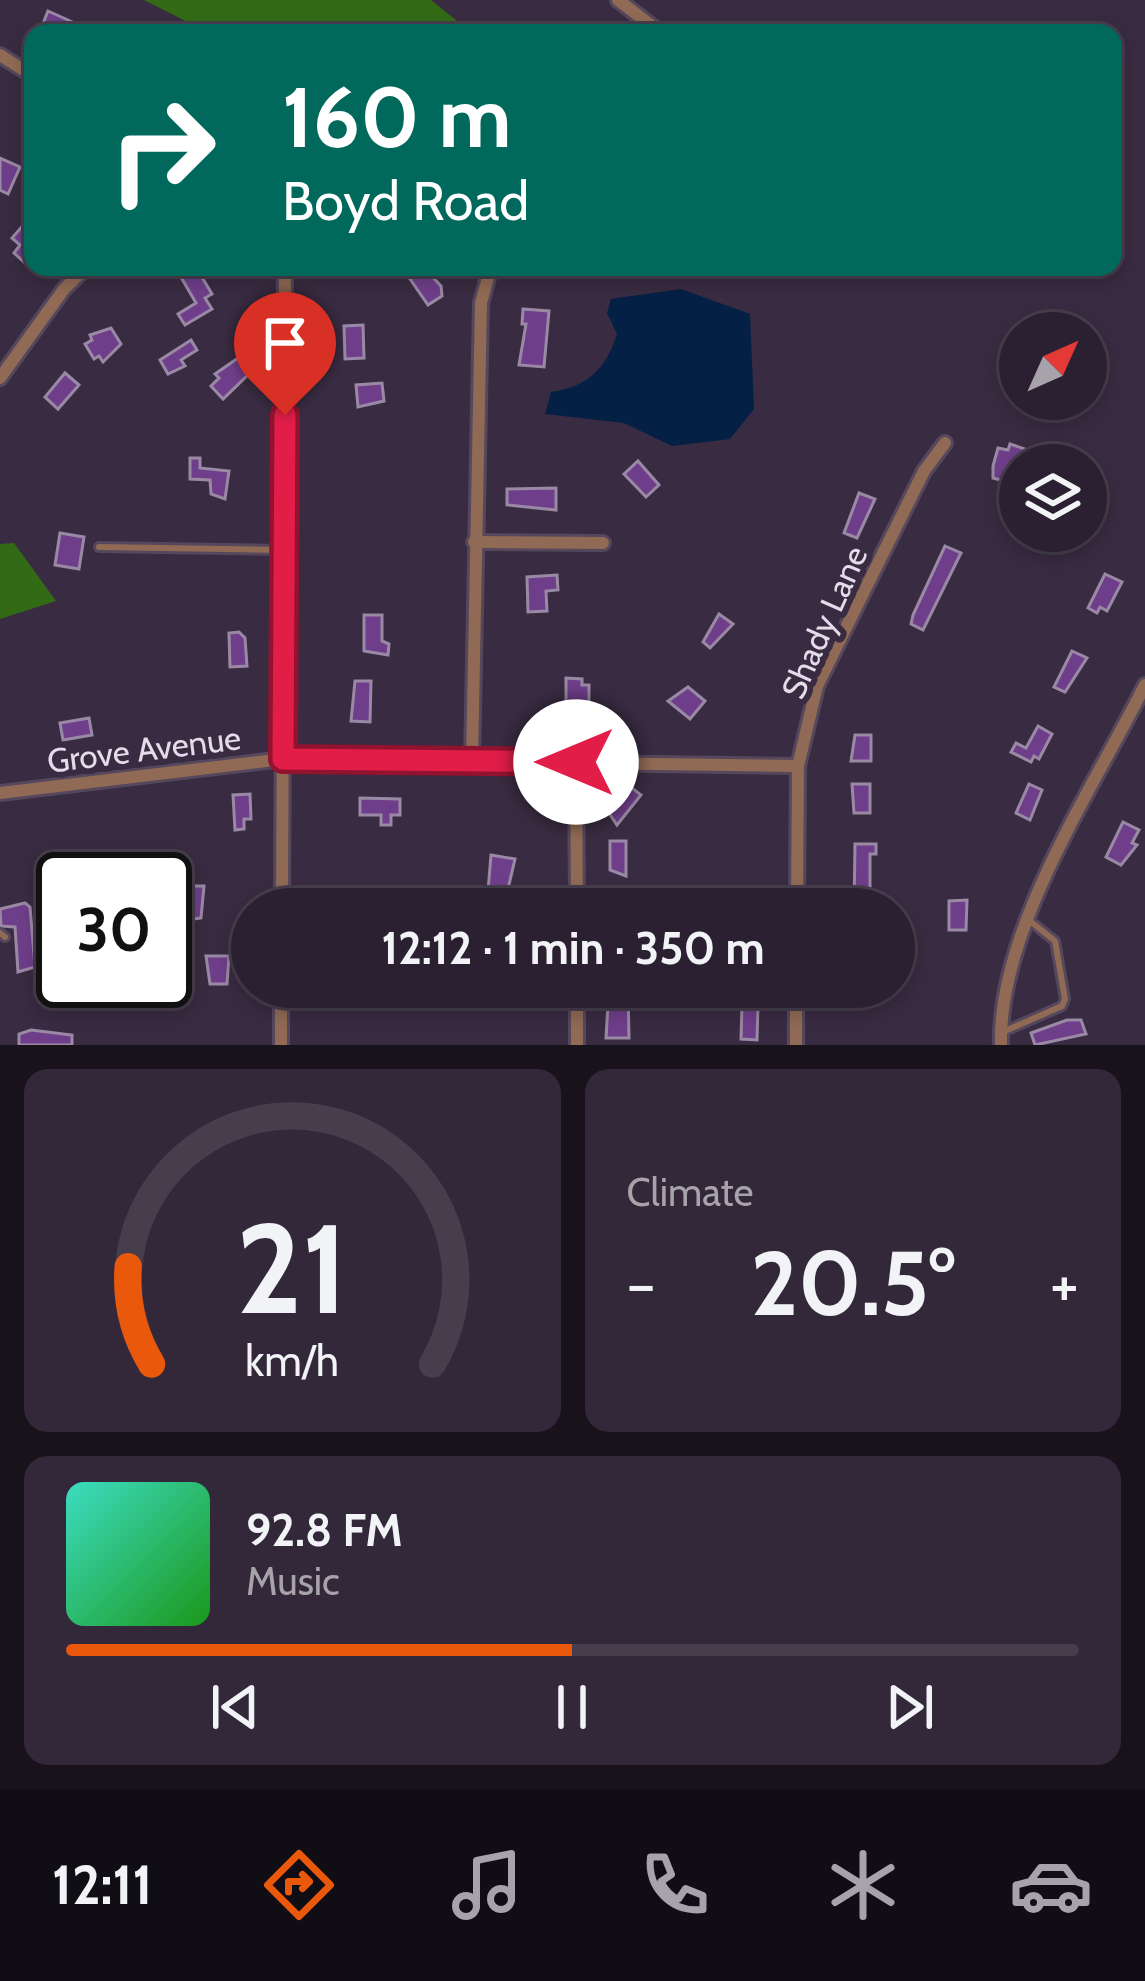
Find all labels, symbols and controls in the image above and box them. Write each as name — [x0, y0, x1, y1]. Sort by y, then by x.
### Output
text: 160 m — [282, 66, 511, 168]
icon: right — [84, 72, 240, 228]
text: Boyd Road — [282, 168, 529, 234]
pin — [234, 292, 336, 415]
icon: arrive — [252, 310, 318, 376]
north arrow — [999, 312, 1107, 420]
map controls — [999, 312, 1107, 552]
button: layers — [999, 444, 1107, 552]
street label: Shady Lane — [773, 539, 875, 705]
position arrow — [513, 699, 639, 825]
street label: Grove Avenue — [45, 717, 243, 781]
speed limit sign: 30 — [36, 852, 192, 1008]
text: 12:12 · 1 min · 350 m — [381, 921, 765, 975]
text: Climate — [627, 1168, 753, 1216]
text: 21 — [236, 1193, 348, 1344]
text: 20.5° — [751, 1228, 955, 1338]
text: − — [627, 1243, 656, 1324]
text: + — [1050, 1243, 1079, 1324]
text: km/h — [245, 1334, 339, 1386]
text: 92.8 FM — [246, 1503, 403, 1557]
text: Music — [246, 1557, 340, 1605]
icon: previous — [202, 1674, 268, 1740]
icon: pause — [539, 1674, 605, 1740]
icon: next — [877, 1674, 943, 1740]
icon: directions — [257, 1843, 341, 1927]
icon: music — [445, 1843, 529, 1927]
icon: phone — [633, 1843, 717, 1927]
icon: climate — [821, 1843, 905, 1927]
icon: car — [1009, 1843, 1093, 1927]
text: 12:11 — [52, 1852, 152, 1918]

